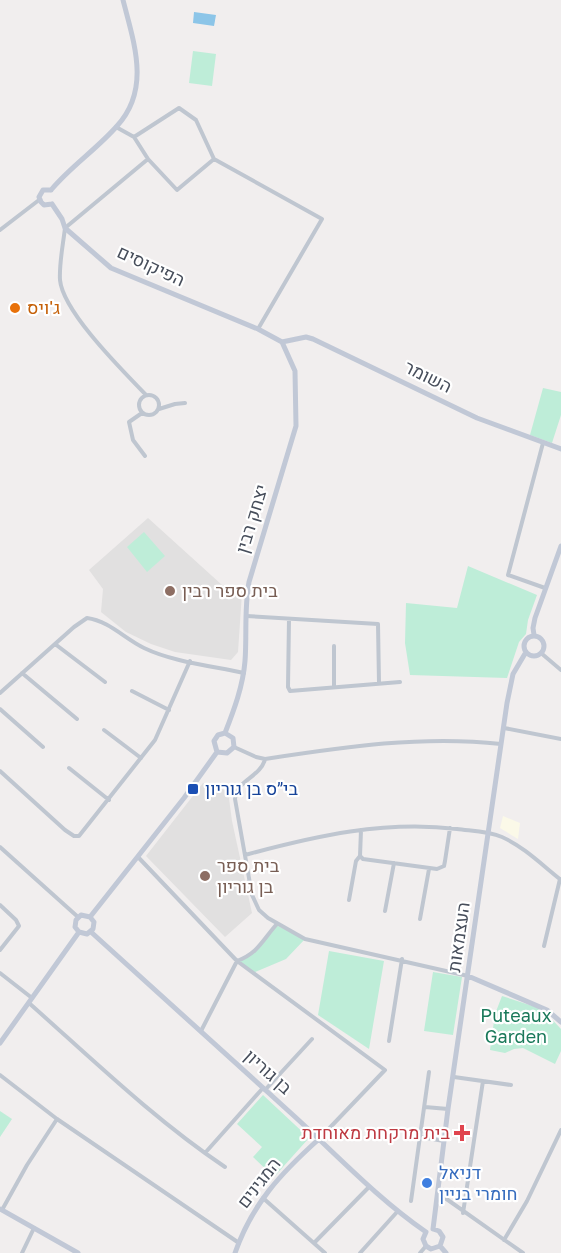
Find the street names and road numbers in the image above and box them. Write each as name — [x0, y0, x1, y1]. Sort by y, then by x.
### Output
street label: הפיקוסים — [114, 240, 189, 290]
street label: השומר — [401, 355, 456, 397]
street label: יצחק רבין — [230, 482, 272, 556]
street label: העצמאות — [442, 900, 474, 973]
street label: בן גוריון — [240, 1044, 297, 1099]
street label: המגינים — [232, 1153, 285, 1212]

